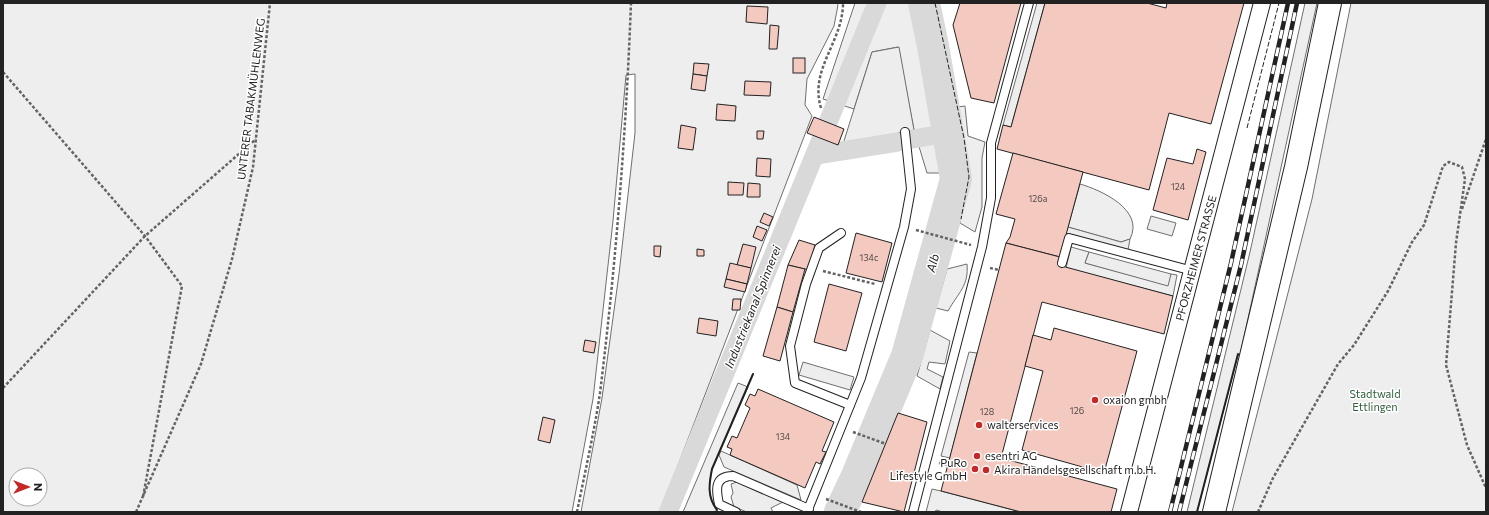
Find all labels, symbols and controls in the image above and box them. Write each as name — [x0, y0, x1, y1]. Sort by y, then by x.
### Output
street label: UNTERER TABAKMÜHLENWEG — [233, 17, 267, 180]
house number: 124 — [1171, 181, 1186, 192]
house number: 126a — [1029, 193, 1048, 204]
street label: PFORZHEIMER STRASSE — [1173, 194, 1219, 322]
water label: Industriekanal Spinnerei — [721, 242, 783, 370]
house number: 134c — [860, 252, 879, 263]
water label: Alb — [923, 252, 941, 274]
park label: Stadtwald Ettlingen — [1349, 387, 1401, 413]
place label: oxaion gmbh — [1103, 393, 1167, 406]
marker: oxaion gmbh — [1090, 395, 1100, 405]
house number: 126 — [1070, 405, 1084, 416]
house number: 128 — [980, 406, 994, 417]
place label: walterservices — [987, 418, 1059, 431]
marker: walterservices — [974, 420, 984, 430]
house number: 134 — [776, 431, 791, 442]
place label: esentri AG — [985, 449, 1037, 462]
marker: esentri AG — [972, 451, 982, 461]
place label: PuRo Lifestyle GmbH — [890, 456, 967, 482]
place label: Akira Handelsgesellschaft m.b.H. — [994, 463, 1157, 476]
marker: PuRo Lifestyle GmbH — [970, 464, 980, 474]
marker: Akira Handelsgesellschaft m.b.H. — [981, 465, 991, 475]
north arrow — [8, 467, 48, 507]
text: N — [32, 483, 45, 491]

